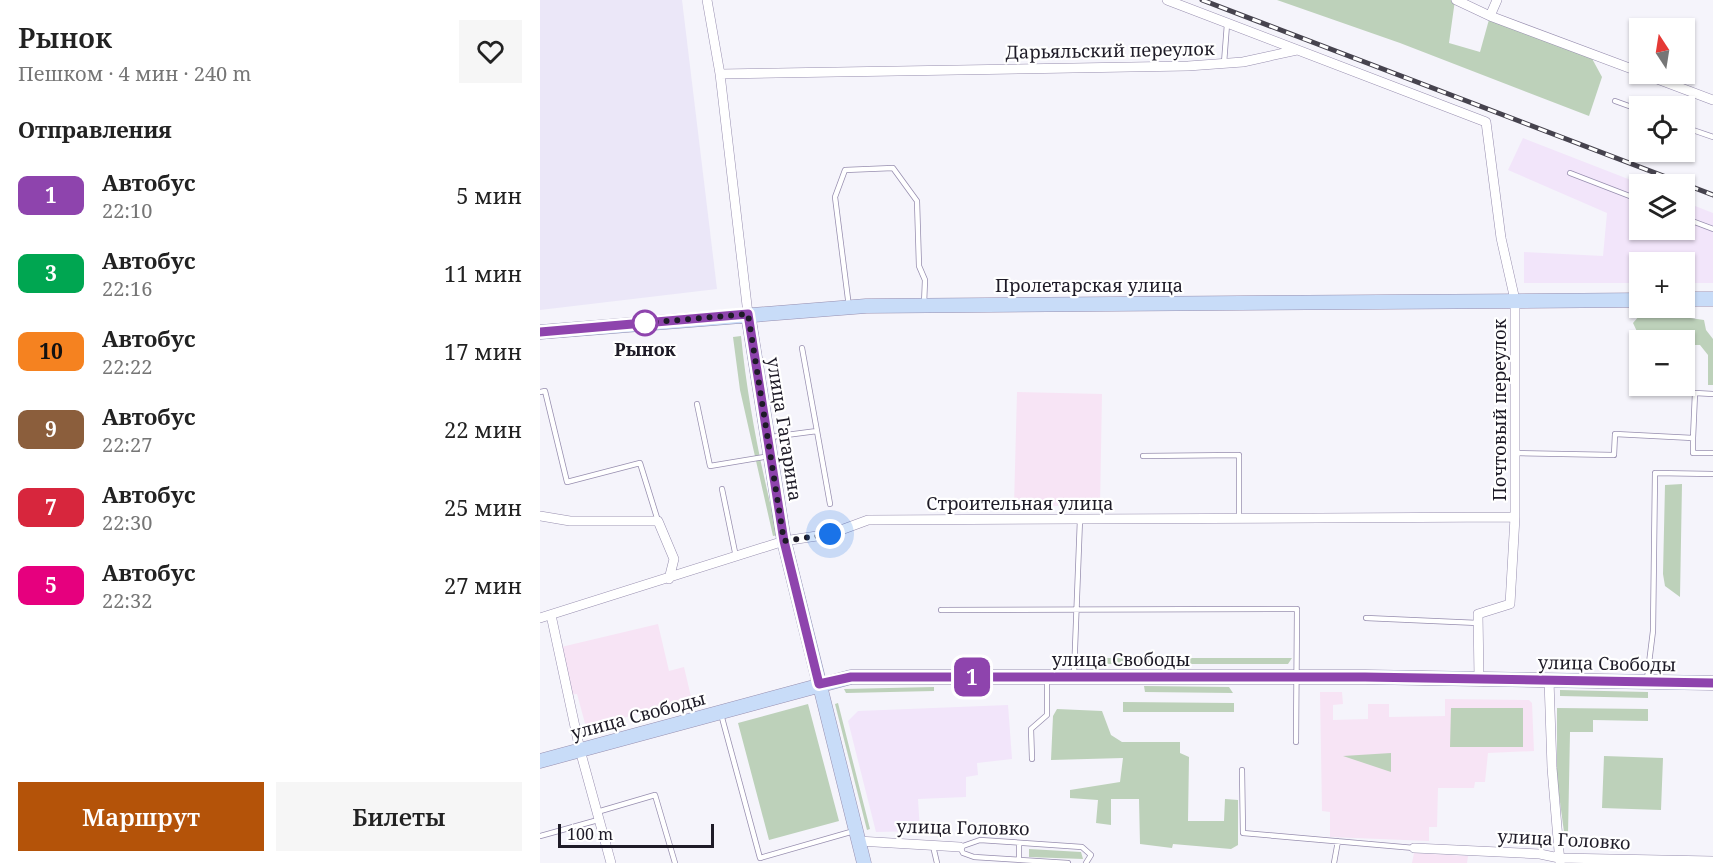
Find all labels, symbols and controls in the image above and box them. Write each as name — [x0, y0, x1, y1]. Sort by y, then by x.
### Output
text: Рынок — [18, 18, 112, 56]
north arrow — [1629, 18, 1695, 84]
map controls — [1629, 18, 1695, 396]
button: heart — [459, 20, 522, 83]
street label: Дарьяльский переулок — [1005, 36, 1215, 64]
text: Пешком · 4 мин · 240 m — [18, 60, 251, 87]
button: locate — [1629, 96, 1695, 162]
text: Отправления — [18, 114, 172, 144]
text: Автобус — [102, 167, 195, 197]
button: layers — [1629, 174, 1695, 240]
text: 5 мин — [456, 180, 522, 210]
text: 1 — [45, 181, 57, 209]
text: 22:10 — [102, 197, 152, 224]
text: Автобус — [102, 245, 195, 275]
button: + — [1629, 252, 1695, 318]
text: 11 мин — [444, 258, 522, 288]
text: 3 — [45, 259, 57, 287]
street label: Пролетарская улица — [995, 273, 1183, 297]
text: 22:16 — [102, 275, 152, 302]
marker: Рынок — [632, 310, 658, 336]
street label: Почтовый переулок — [1487, 318, 1511, 501]
text: Автобус — [102, 323, 195, 353]
button: − — [1629, 330, 1695, 396]
text: 17 мин — [444, 336, 522, 366]
text: 10 — [39, 337, 63, 365]
place label: Рынок — [614, 337, 677, 361]
text: 22:22 — [102, 353, 152, 380]
street label: улица Гагарина — [762, 355, 808, 503]
text: Автобус — [102, 401, 195, 431]
text: 22 мин — [444, 414, 522, 444]
text: 9 — [45, 415, 57, 443]
text: 22:27 — [102, 431, 152, 458]
text: Автобус — [102, 479, 195, 509]
street label: Строительная улица — [926, 491, 1114, 515]
text: 25 мин — [444, 492, 522, 522]
text: 7 — [45, 493, 57, 521]
text: 22:30 — [102, 509, 152, 536]
your location — [815, 519, 845, 549]
text: Автобус — [102, 557, 195, 587]
text: 27 мин — [444, 570, 522, 600]
text: 5 — [45, 571, 57, 599]
text: 22:32 — [102, 587, 152, 614]
street label: улица Свободы — [1052, 647, 1190, 671]
street label: улица Свободы — [1538, 650, 1677, 676]
line badge: 1 — [952, 658, 992, 696]
text: 1 — [966, 663, 978, 691]
street label: улица Свободы — [568, 685, 708, 745]
button: Маршрут — [18, 782, 264, 851]
button: Билеты — [276, 782, 522, 851]
street label: улица Головко — [896, 814, 1030, 840]
scale bar — [558, 821, 714, 848]
text: 100 m — [567, 823, 613, 845]
street label: улица Головко — [1497, 824, 1631, 854]

